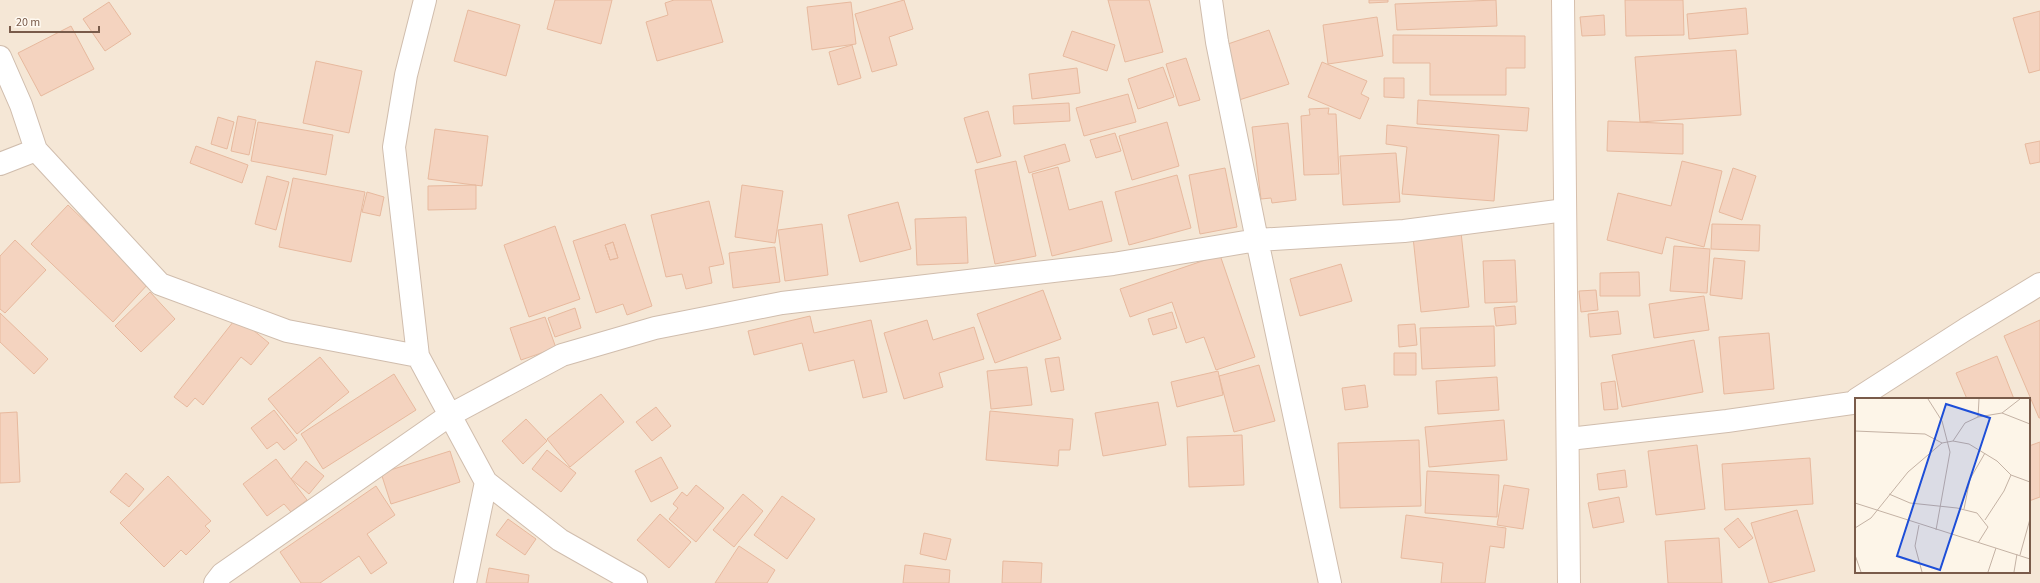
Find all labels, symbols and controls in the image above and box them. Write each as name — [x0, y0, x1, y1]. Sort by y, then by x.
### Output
scale bar — [10, 8, 99, 34]
text: 20 m — [16, 14, 40, 31]
inset map — [1855, 398, 2030, 573]

